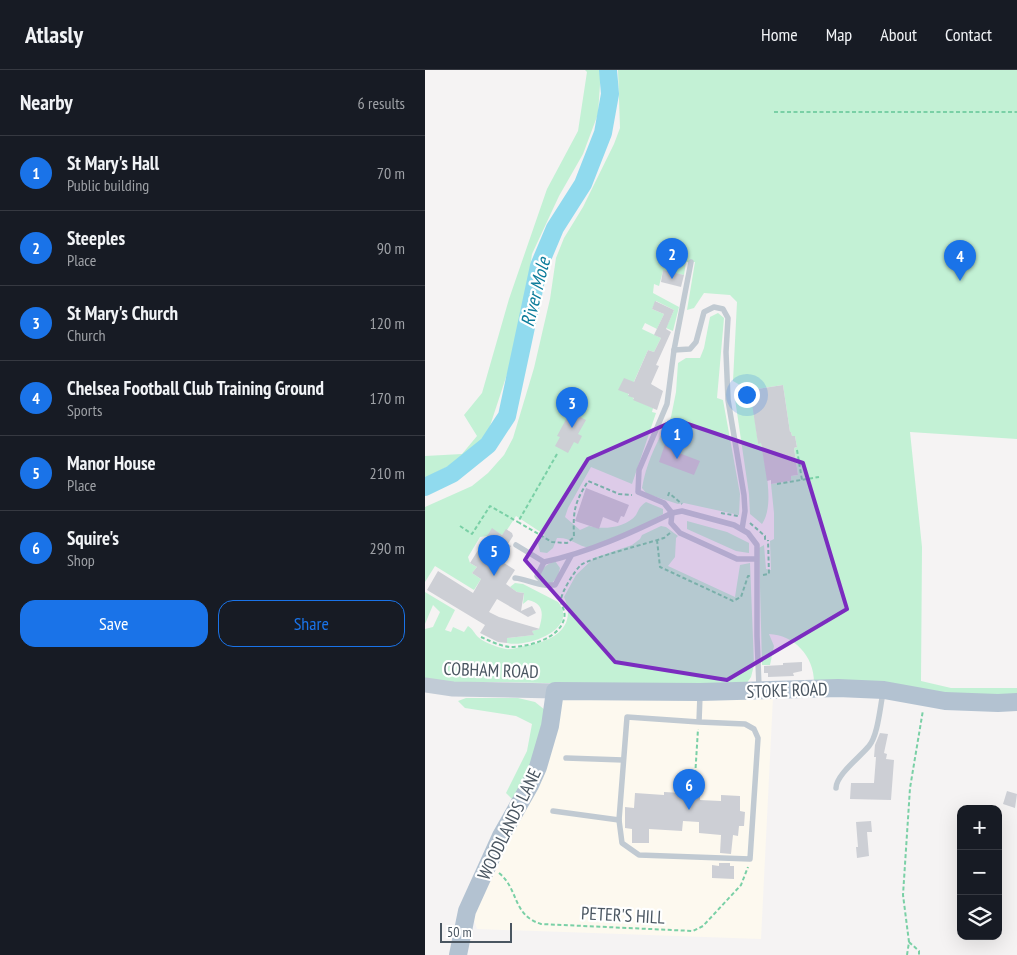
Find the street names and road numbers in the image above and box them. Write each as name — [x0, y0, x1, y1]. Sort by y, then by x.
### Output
street label: COBHAM ROAD — [443, 657, 539, 683]
street label: STOKE ROAD — [746, 677, 828, 703]
street label: WOODLANDS LANE — [472, 764, 546, 884]
street label: PETER'S HILL — [581, 901, 666, 929]

